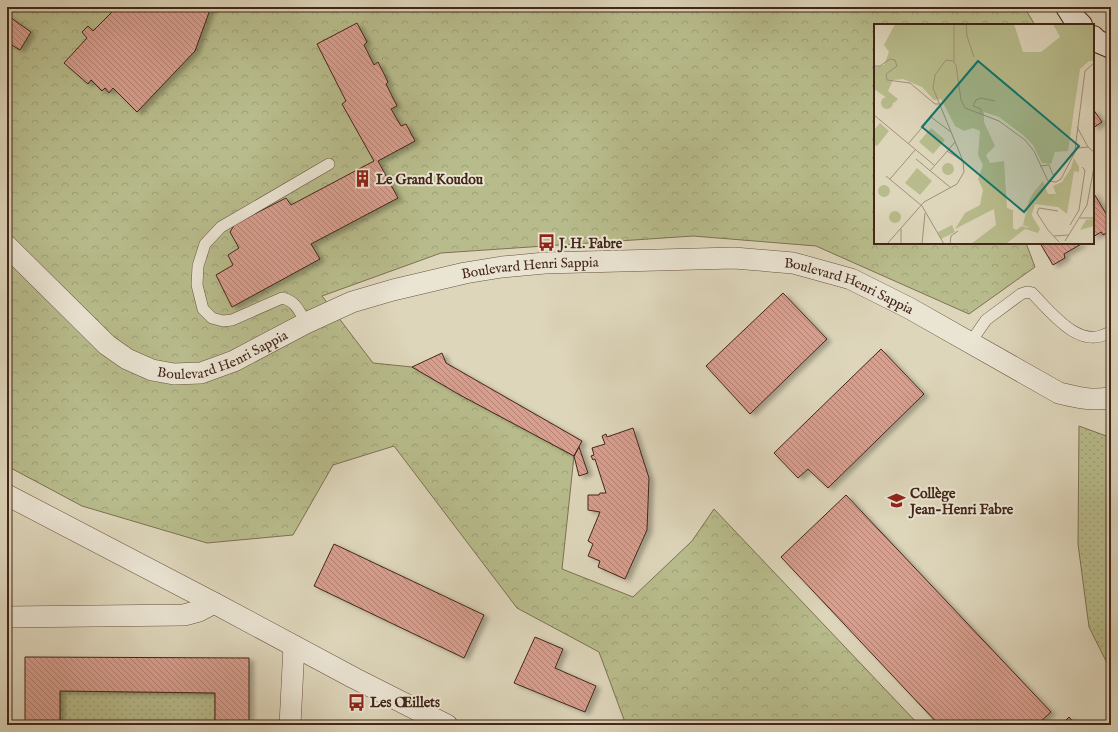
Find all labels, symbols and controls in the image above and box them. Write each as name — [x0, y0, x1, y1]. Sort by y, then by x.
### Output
inset map — [874, 24, 1094, 244]
building icon: Le Grand Koudou — [353, 169, 373, 189]
place label: Le Grand Koudou — [376, 171, 484, 189]
bus stop icon: J. H. Fabre — [536, 233, 556, 253]
place label: J. H. Fabre — [557, 235, 623, 253]
street label: Boulevard Henri Sappia — [460, 254, 600, 283]
street label: Boulevard Henri Sappia — [784, 254, 918, 319]
street label: Boulevard Henri Sappia — [156, 326, 292, 384]
place label: Collège Jean-Henri Fabre — [908, 485, 1014, 519]
school or university icon: Collège Jean-Henri Fabre — [887, 491, 907, 511]
bus stop icon: Les Œillets — [347, 692, 367, 712]
place label: Les Œillets — [370, 694, 440, 712]

